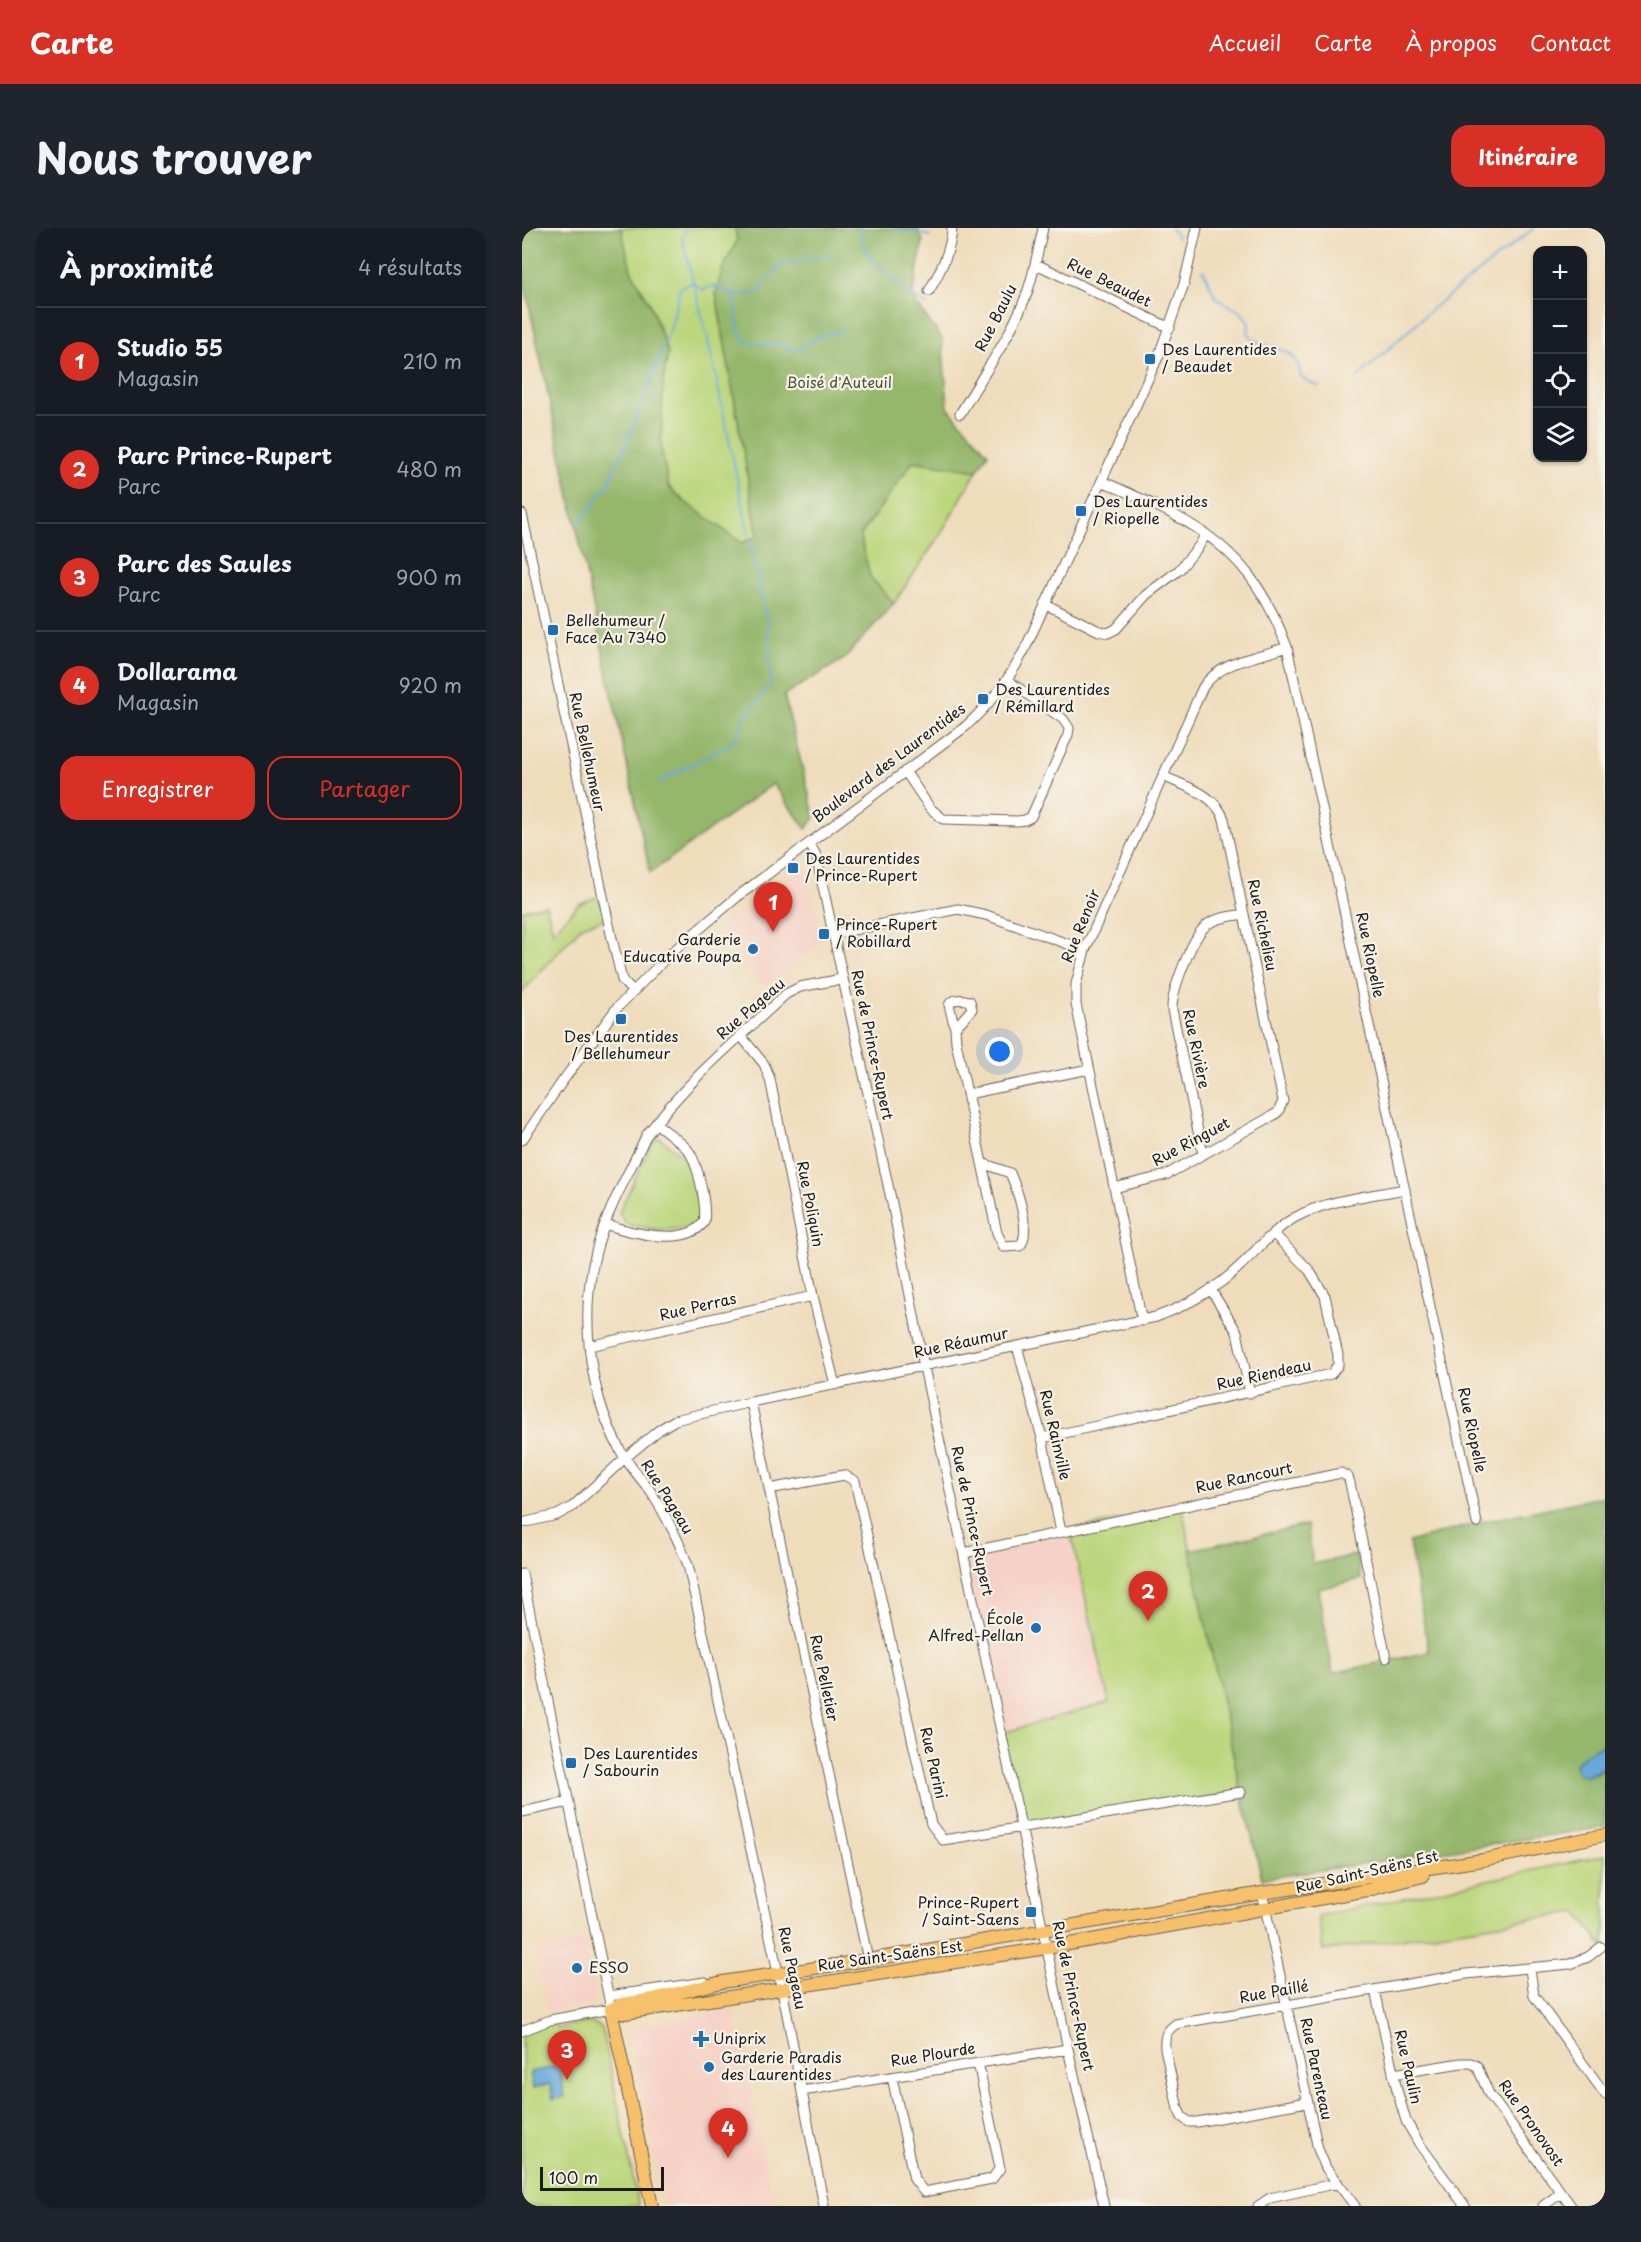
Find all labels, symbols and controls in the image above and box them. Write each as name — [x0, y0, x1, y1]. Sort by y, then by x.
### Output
text: Carte — [30, 21, 114, 64]
text: Accueil — [1209, 26, 1281, 58]
text: Carte — [1314, 26, 1372, 58]
text: À propos — [1405, 26, 1497, 58]
text: Contact — [1530, 26, 1611, 58]
text: Nous trouver — [36, 125, 312, 188]
button: Itinéraire — [1451, 125, 1605, 187]
map controls — [1533, 246, 1587, 462]
button: + — [1533, 246, 1587, 300]
text: À proximité — [60, 248, 214, 287]
street label: Rue Beaudet — [1064, 251, 1156, 312]
text: 4 résultats — [358, 252, 462, 282]
street label: Rue Baulu — [968, 280, 1021, 355]
button: − — [1533, 300, 1587, 354]
text: Studio 55 — [117, 330, 223, 363]
place label: Des Laurentides / Beaudet — [1162, 337, 1277, 377]
text: 1 — [75, 346, 84, 376]
text: 210 m — [403, 346, 462, 376]
marker: Des Laurentides / Beaudet — [1143, 352, 1157, 366]
button: locate — [1533, 354, 1587, 408]
text: Magasin — [117, 363, 199, 393]
park label: Boisé d'Auteuil — [786, 370, 892, 393]
button: layers — [1533, 408, 1587, 462]
text: Parc Prince-Rupert — [117, 438, 332, 471]
text: 2 — [72, 454, 87, 484]
text: 480 m — [397, 454, 462, 484]
text: Parc — [117, 471, 160, 501]
place label: Des Laurentides / Riopelle — [1093, 489, 1208, 529]
marker: Des Laurentides / Riopelle — [1074, 504, 1088, 518]
text: Parc des Saules — [117, 546, 292, 579]
text: 3 — [73, 562, 86, 592]
text: 900 m — [396, 562, 462, 592]
text: Parc — [117, 579, 160, 609]
place label: Bellehumeur / Face Au 7340 — [565, 608, 666, 648]
marker: Bellehumeur / Face Au 7340 — [546, 623, 560, 637]
text: Dollarama — [117, 654, 238, 687]
text: 4 — [73, 670, 86, 700]
text: 920 m — [399, 670, 462, 700]
place label: Des Laurentides / Rémillard — [995, 677, 1110, 717]
text: Magasin — [117, 687, 199, 717]
street label: Rue Bellehumeur — [565, 690, 612, 814]
marker: Des Laurentides / Rémillard — [976, 692, 990, 706]
street label: Boulevard des Laurentides — [807, 696, 970, 827]
button: Enregistrer — [60, 756, 255, 820]
button: Partager — [267, 756, 462, 820]
place label: Des Laurentides / Prince-Rupert — [805, 846, 920, 886]
marker: Des Laurentides / Prince-Rupert — [786, 861, 800, 875]
street label: Rue Richelieu — [1243, 877, 1284, 973]
pin: 1 — [754, 882, 792, 932]
street label: Rue Renoir — [1054, 885, 1105, 966]
street label: Rue Riopelle — [1351, 910, 1392, 1000]
place label: Prince-Rupert / Robillard — [836, 912, 937, 952]
place label: Garderie Educative Poupa — [623, 927, 742, 967]
marker: Prince-Rupert / Robillard — [817, 927, 831, 941]
marker: Garderie Educative Poupa — [746, 942, 760, 956]
street label: Rue de Prince-Rupert — [846, 968, 901, 1122]
street label: Rue Pageau — [711, 972, 789, 1044]
street label: Rue Rivière — [1178, 1007, 1217, 1091]
marker: Des Laurentides / Bellehumeur — [614, 1012, 628, 1026]
place label: Des Laurentides / Bellehumeur — [564, 1024, 679, 1064]
your location — [985, 1037, 1014, 1066]
street label: Rue Ringuet — [1147, 1111, 1233, 1171]
street label: Rue Poliquin — [792, 1159, 831, 1249]
street label: Rue Perras — [657, 1286, 738, 1326]
street label: Rue Réaumur — [911, 1320, 1010, 1363]
street label: Rue Riendeau — [1214, 1352, 1313, 1395]
street label: Rue Riopelle — [1453, 1385, 1494, 1475]
street label: Rue Rainville — [1035, 1387, 1078, 1482]
street label: Rue de Prince-Rupert — [946, 1444, 1001, 1598]
street label: Rue Pageau — [636, 1454, 700, 1538]
street label: Rue Rancourt — [1193, 1455, 1294, 1498]
pin: 2 — [1128, 1572, 1168, 1621]
place label: École Alfred-Pellan — [928, 1606, 1024, 1646]
marker: École Alfred-Pellan — [1029, 1621, 1043, 1635]
street label: Rue Pelletier — [805, 1632, 846, 1723]
street label: Rue Parini — [915, 1724, 954, 1801]
place label: Des Laurentides / Sabourin — [583, 1741, 698, 1781]
marker: Des Laurentides / Sabourin — [564, 1756, 578, 1770]
street label: Rue Saint-Saëns Est — [1293, 1843, 1440, 1898]
place label: Prince-Rupert / Saint-Saens — [918, 1890, 1019, 1930]
marker: Prince-Rupert / Saint-Saens — [1024, 1905, 1038, 1919]
street label: Rue de Prince-Rupert — [1047, 1919, 1102, 2073]
street label: Rue Pageau — [773, 1924, 813, 2011]
street label: Rue Saint-Saëns Est — [816, 1933, 964, 1976]
place label: ESSO — [589, 1955, 629, 1978]
marker: ESSO — [570, 1961, 584, 1975]
street label: Rue Paillé — [1237, 1973, 1310, 2008]
street label: Rue Parenteau — [1295, 2015, 1340, 2122]
place label: Uniprix — [713, 2026, 766, 2049]
street label: Rue Paulin — [1390, 2027, 1429, 2106]
pin: 3 — [548, 2030, 586, 2080]
marker: Uniprix — [694, 2032, 708, 2046]
street label: Rue Plourde — [889, 2035, 977, 2072]
place label: Garderie Paradis des Laurentides — [721, 2045, 842, 2085]
marker: Garderie Paradis des Laurentides — [702, 2060, 716, 2074]
street label: Rue Pronovost — [1494, 2074, 1571, 2170]
pin: 4 — [708, 2108, 748, 2158]
scale bar — [540, 2164, 664, 2192]
text: 100 m — [549, 2165, 598, 2189]

